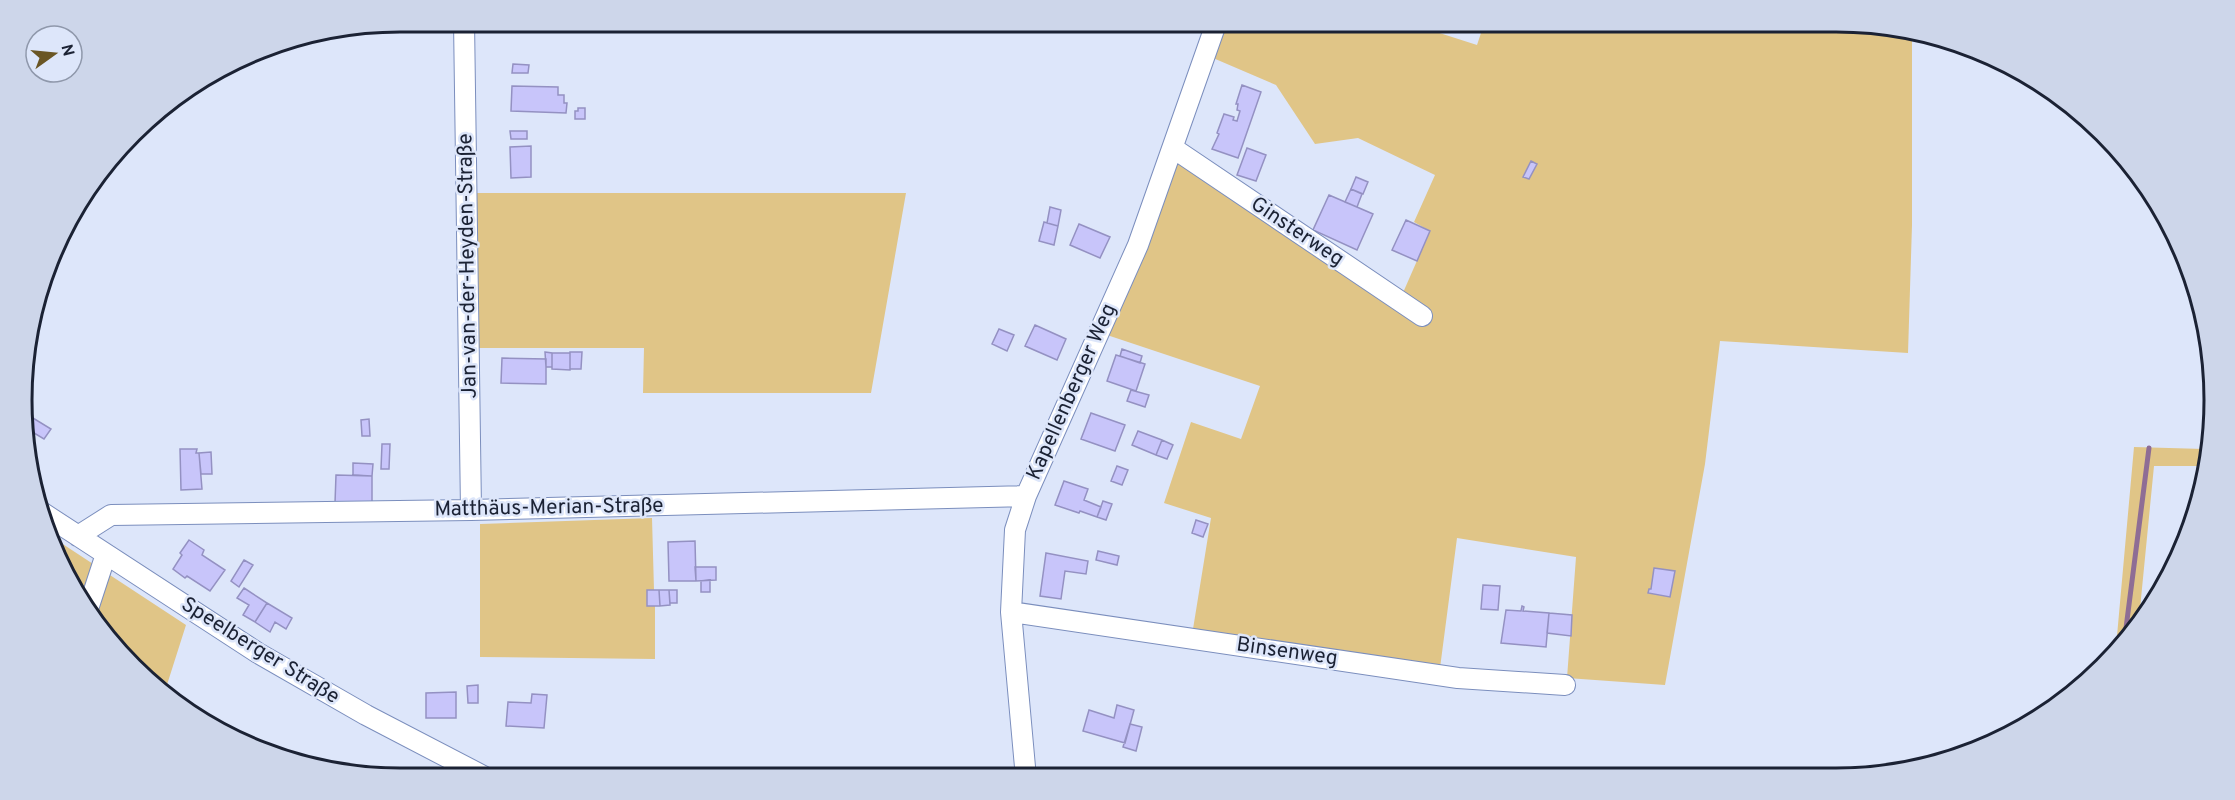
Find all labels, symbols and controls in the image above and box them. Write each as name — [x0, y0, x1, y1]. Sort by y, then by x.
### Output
north arrow — [24, 24, 84, 84]
text: N — [55, 42, 78, 59]
street label: Jan-van-der-Heyden-Straße — [452, 133, 484, 399]
street label: Ginsterweg — [1245, 191, 1349, 273]
street label: Kapellenberger Weg — [1021, 299, 1123, 485]
street label: Matthäus-Merian-Straße — [434, 493, 664, 523]
street label: Speelberger Straße — [176, 591, 344, 711]
street label: Binsenweg — [1235, 632, 1339, 672]

